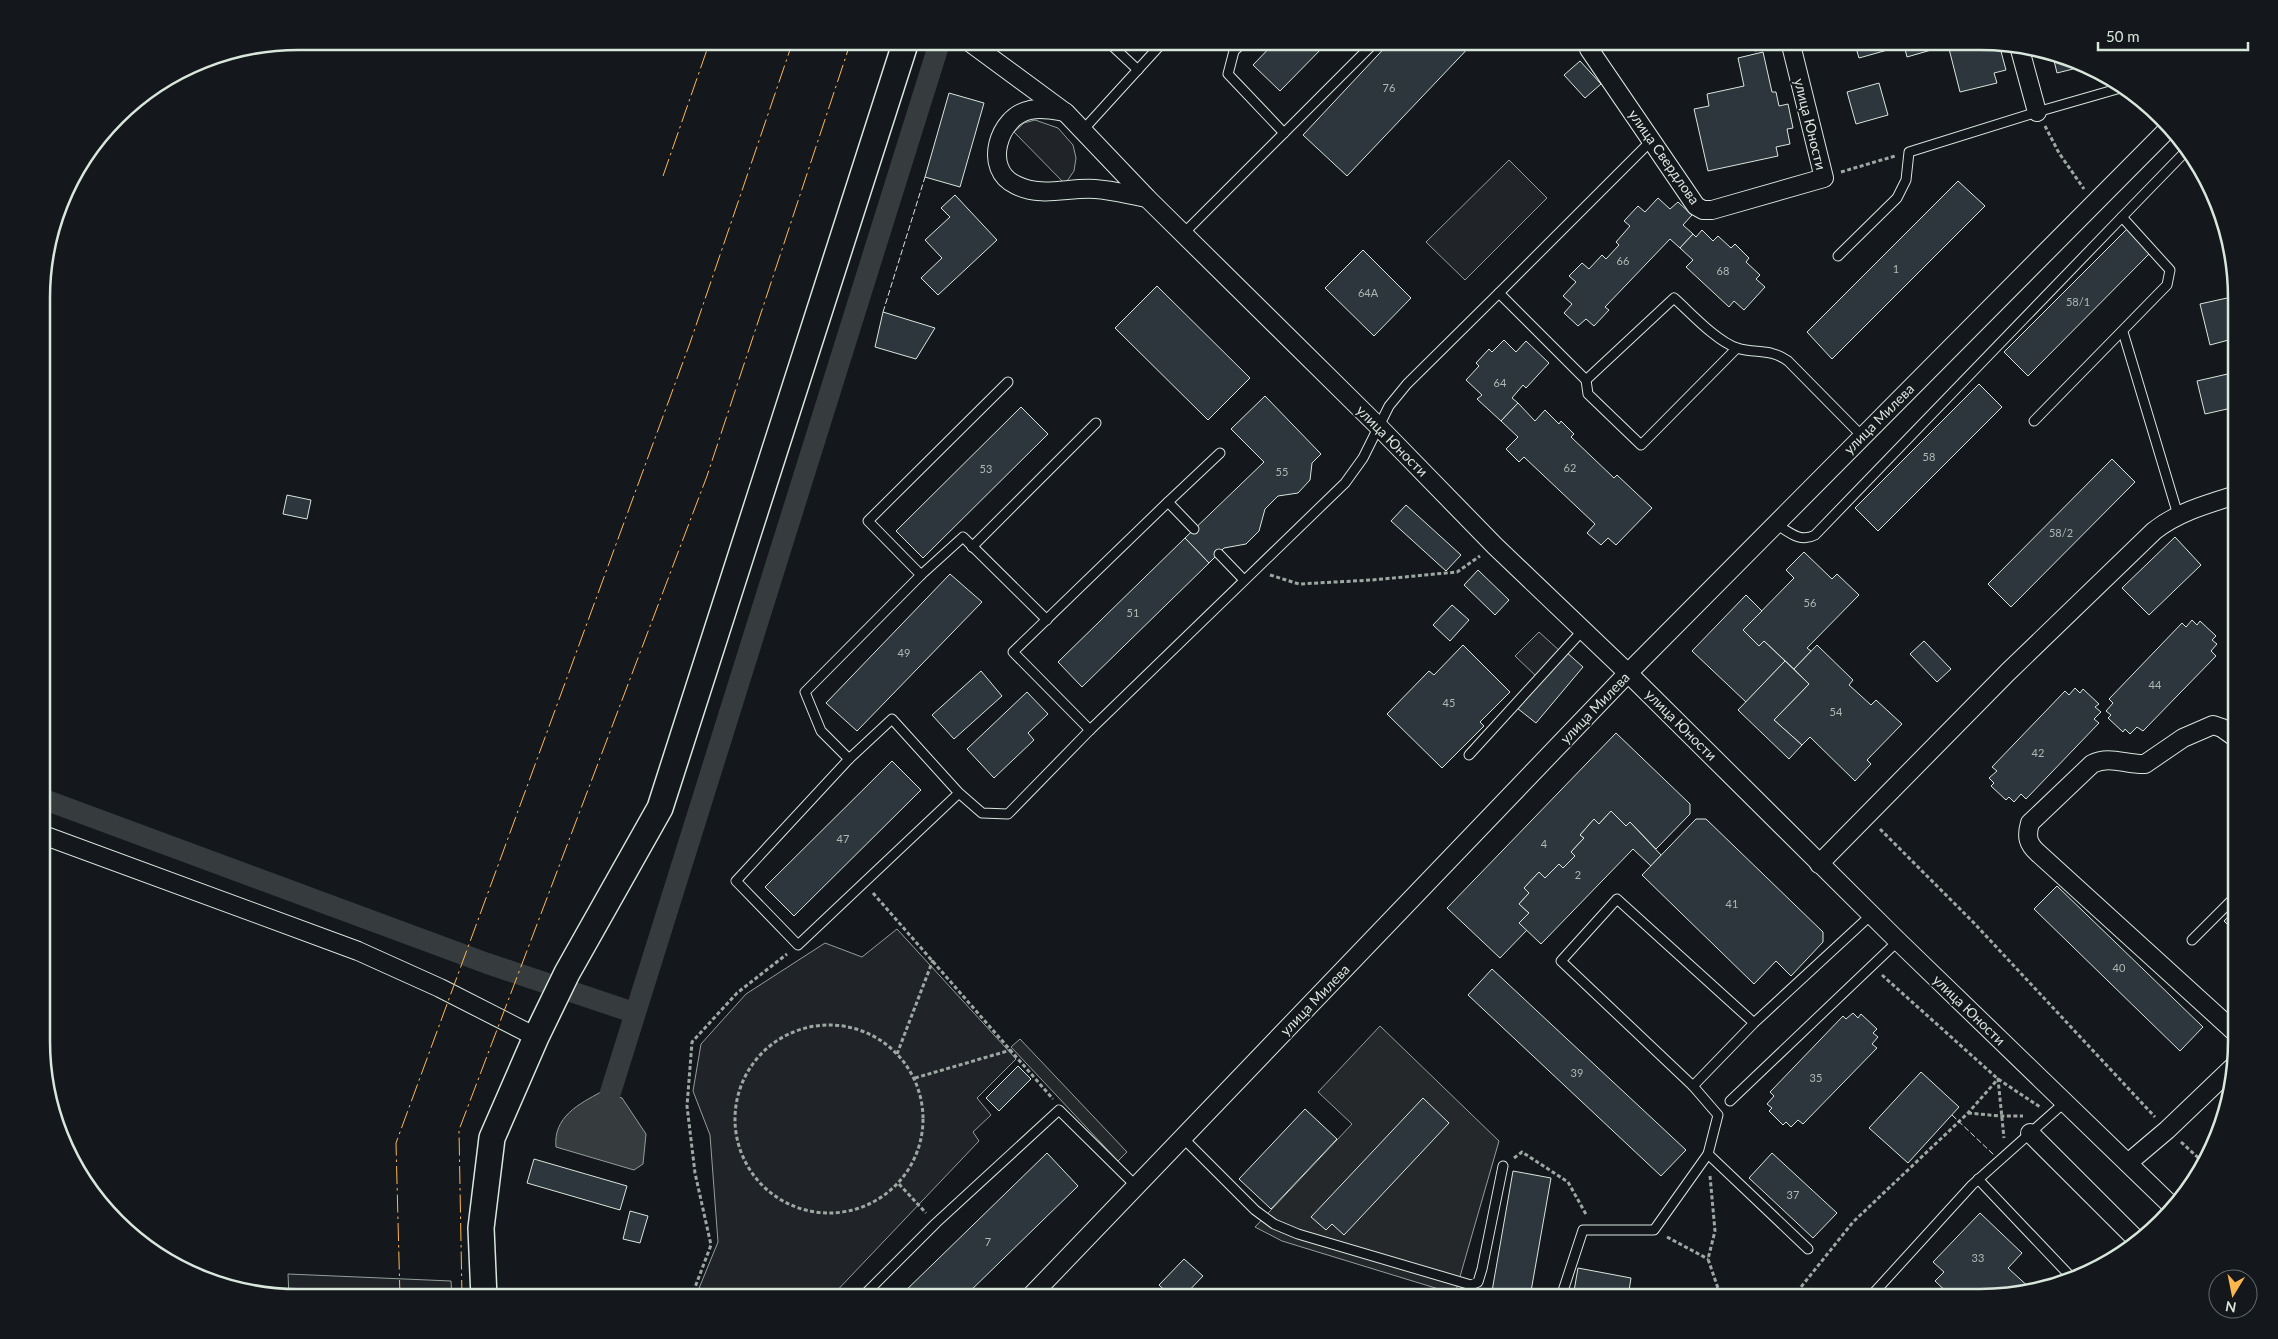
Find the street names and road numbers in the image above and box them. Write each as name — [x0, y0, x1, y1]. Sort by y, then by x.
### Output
street label: улица Юности — [1791, 76, 1830, 172]
street label: улица Свердлова — [1625, 106, 1703, 207]
street label: улица Милева — [1840, 380, 1917, 457]
street label: улица Юности — [1353, 401, 1432, 480]
street label: улица Милева — [1556, 669, 1633, 747]
street label: улица Юности — [1642, 685, 1721, 764]
street label: улица Милева — [1276, 961, 1353, 1039]
street label: улица Юности — [1930, 971, 2009, 1048]

